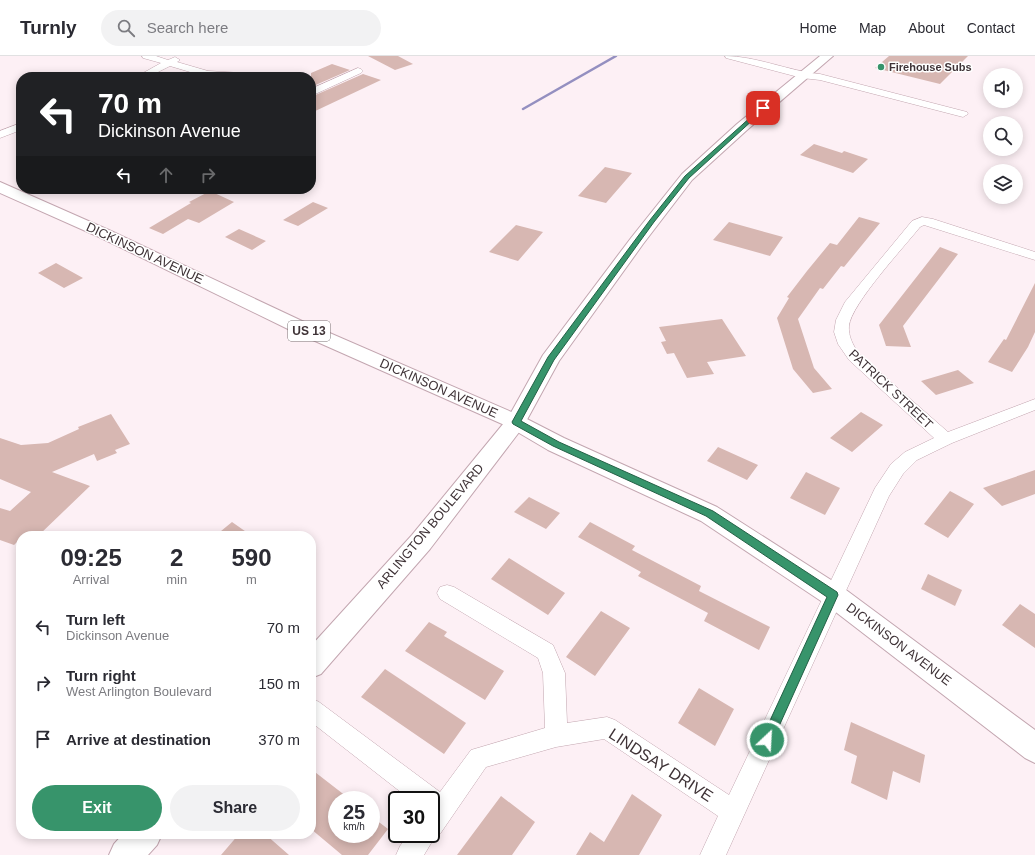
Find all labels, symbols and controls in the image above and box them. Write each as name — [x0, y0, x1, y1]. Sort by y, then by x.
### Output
search box — [101, 10, 381, 46]
text: Turnly — [20, 17, 77, 38]
icon: search — [115, 17, 137, 39]
text: Search here — [147, 19, 228, 36]
text: Home — [800, 20, 837, 36]
text: Map — [859, 20, 886, 36]
text: About — [908, 20, 945, 36]
text: Contact — [967, 20, 1015, 36]
place label: Firehouse Subs — [889, 61, 972, 73]
marker: Firehouse Subs — [876, 62, 886, 72]
map controls — [983, 68, 1023, 204]
button: sound — [983, 68, 1023, 108]
icon: left — [32, 88, 84, 140]
text: 70 m — [98, 88, 162, 119]
pin — [746, 91, 780, 125]
icon: arrive — [752, 97, 774, 119]
button: search — [983, 116, 1023, 156]
text: Dickinson Avenue — [98, 121, 241, 141]
icon: left — [113, 164, 135, 186]
icon: ahead — [155, 164, 177, 186]
icon: right — [197, 164, 219, 186]
button: layers — [983, 164, 1023, 204]
street label: DICKINSON AVENUE — [84, 219, 206, 287]
road number: US 13 — [288, 321, 330, 341]
street label: PATRICK STREET — [846, 346, 936, 432]
street label: DICKINSON AVENUE — [378, 355, 501, 421]
street label: ARLINGTON BOULEVARD — [373, 460, 487, 592]
text: 09:25 — [60, 544, 122, 571]
text: 2 — [170, 544, 183, 571]
text: 590 — [232, 544, 272, 571]
text: Arrival — [73, 572, 110, 587]
text: min — [166, 572, 187, 587]
text: m — [246, 572, 257, 587]
street label: DICKINSON AVENUE — [844, 600, 955, 689]
text: Turn left — [66, 611, 125, 628]
icon: left — [32, 616, 54, 638]
text: 70 m — [267, 619, 300, 636]
text: Dickinson Avenue — [66, 628, 169, 643]
text: Turn right — [66, 667, 136, 684]
icon: right — [32, 672, 54, 694]
text: 150 m — [258, 675, 300, 692]
text: West Arlington Boulevard — [66, 684, 212, 699]
position arrow — [746, 719, 788, 761]
street label: LINDSAY DRIVE — [606, 725, 716, 805]
icon: arrive — [32, 728, 54, 750]
text: Arrive at destination — [66, 731, 211, 748]
text: 370 m — [258, 731, 300, 748]
button: Exit — [32, 785, 162, 831]
button: Share — [170, 785, 300, 831]
speed limit sign: 30 — [388, 791, 440, 843]
text: 25 — [343, 801, 365, 823]
text: km/h — [343, 821, 365, 832]

